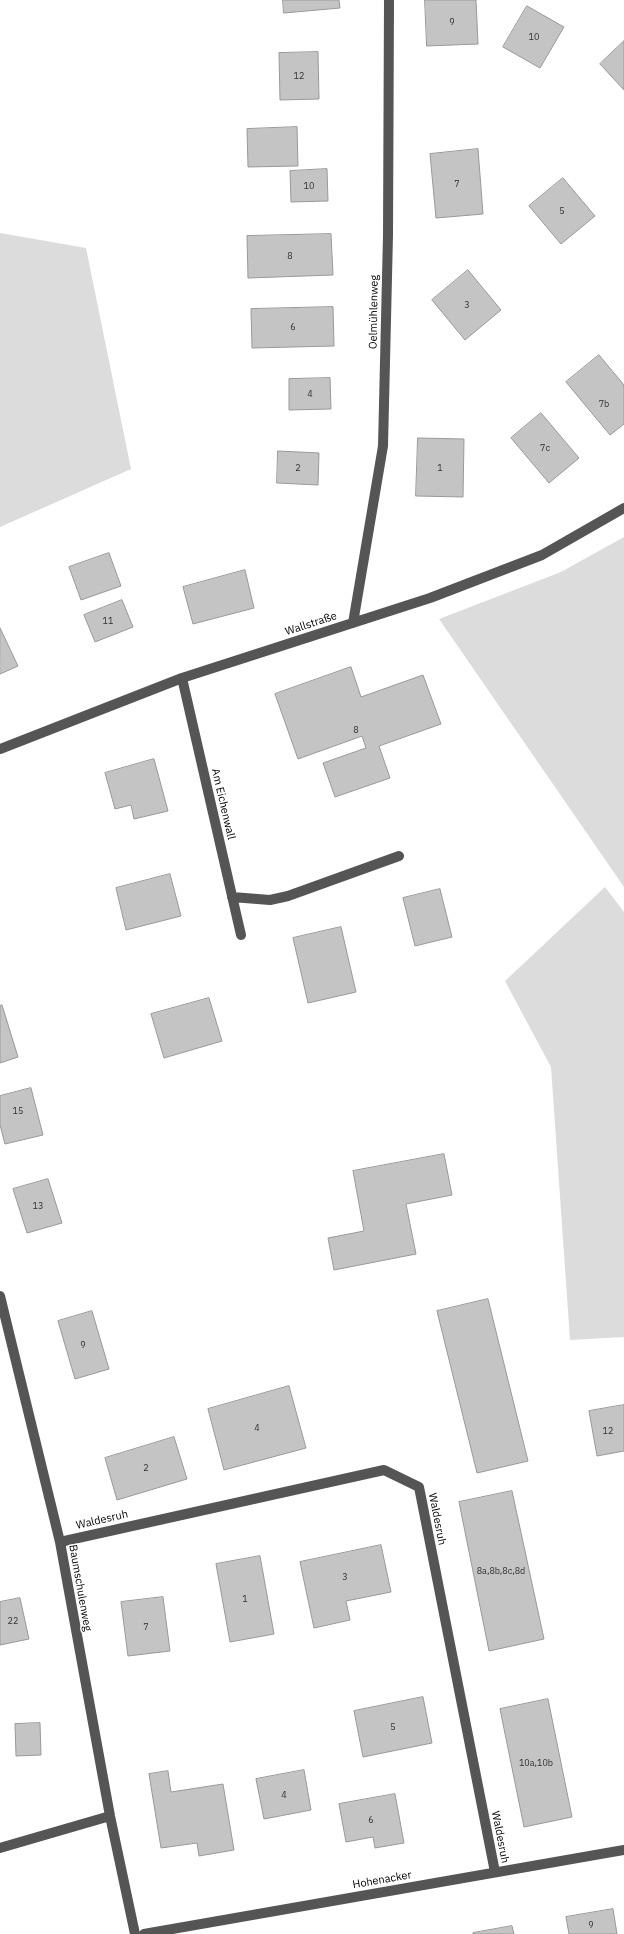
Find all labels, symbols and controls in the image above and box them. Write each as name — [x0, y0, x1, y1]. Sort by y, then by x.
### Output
house number: 9 — [449, 17, 455, 27]
house number: 10 — [529, 32, 539, 42]
house number: 12 — [294, 71, 304, 81]
house number: 7 — [454, 179, 460, 189]
house number: 10 — [304, 181, 314, 191]
house number: 5 — [559, 206, 565, 216]
house number: 8 — [287, 251, 293, 261]
street label: Oelmühlenweg — [367, 275, 381, 349]
house number: 3 — [464, 300, 470, 310]
house number: 6 — [290, 322, 296, 332]
house number: 4 — [307, 389, 313, 399]
house number: 7b — [599, 399, 609, 409]
house number: 7c — [540, 443, 550, 453]
house number: 2 — [295, 463, 301, 473]
house number: 1 — [437, 463, 443, 473]
street label: Wallstraße — [283, 609, 339, 639]
house number: 11 — [103, 616, 113, 626]
house number: 8 — [353, 725, 359, 735]
street label: Am Eichenwall — [208, 767, 238, 841]
house number: 15 — [13, 1106, 23, 1116]
house number: 13 — [33, 1201, 43, 1211]
house number: 9 — [80, 1340, 86, 1350]
house number: 4 — [254, 1423, 260, 1433]
house number: 12 — [603, 1426, 613, 1436]
house number: 2 — [143, 1463, 149, 1473]
street label: Waldesruh — [425, 1492, 449, 1546]
street label: Waldesruh — [75, 1508, 129, 1532]
street label: Baumschulenweg — [66, 1544, 94, 1632]
house number: 8a,8b,8c,8d — [477, 1566, 525, 1576]
house number: 3 — [342, 1572, 348, 1582]
house number: 1 — [242, 1594, 248, 1604]
house number: 22 — [8, 1616, 18, 1626]
house number: 7 — [143, 1622, 149, 1632]
house number: 5 — [390, 1722, 396, 1732]
house number: 10a,10b — [519, 1758, 553, 1768]
house number: 4 — [281, 1790, 287, 1800]
street label: Waldesruh — [488, 1810, 512, 1864]
house number: 6 — [368, 1815, 374, 1825]
street label: Hohenacker — [352, 1868, 412, 1892]
house number: 9 — [588, 1920, 594, 1930]

